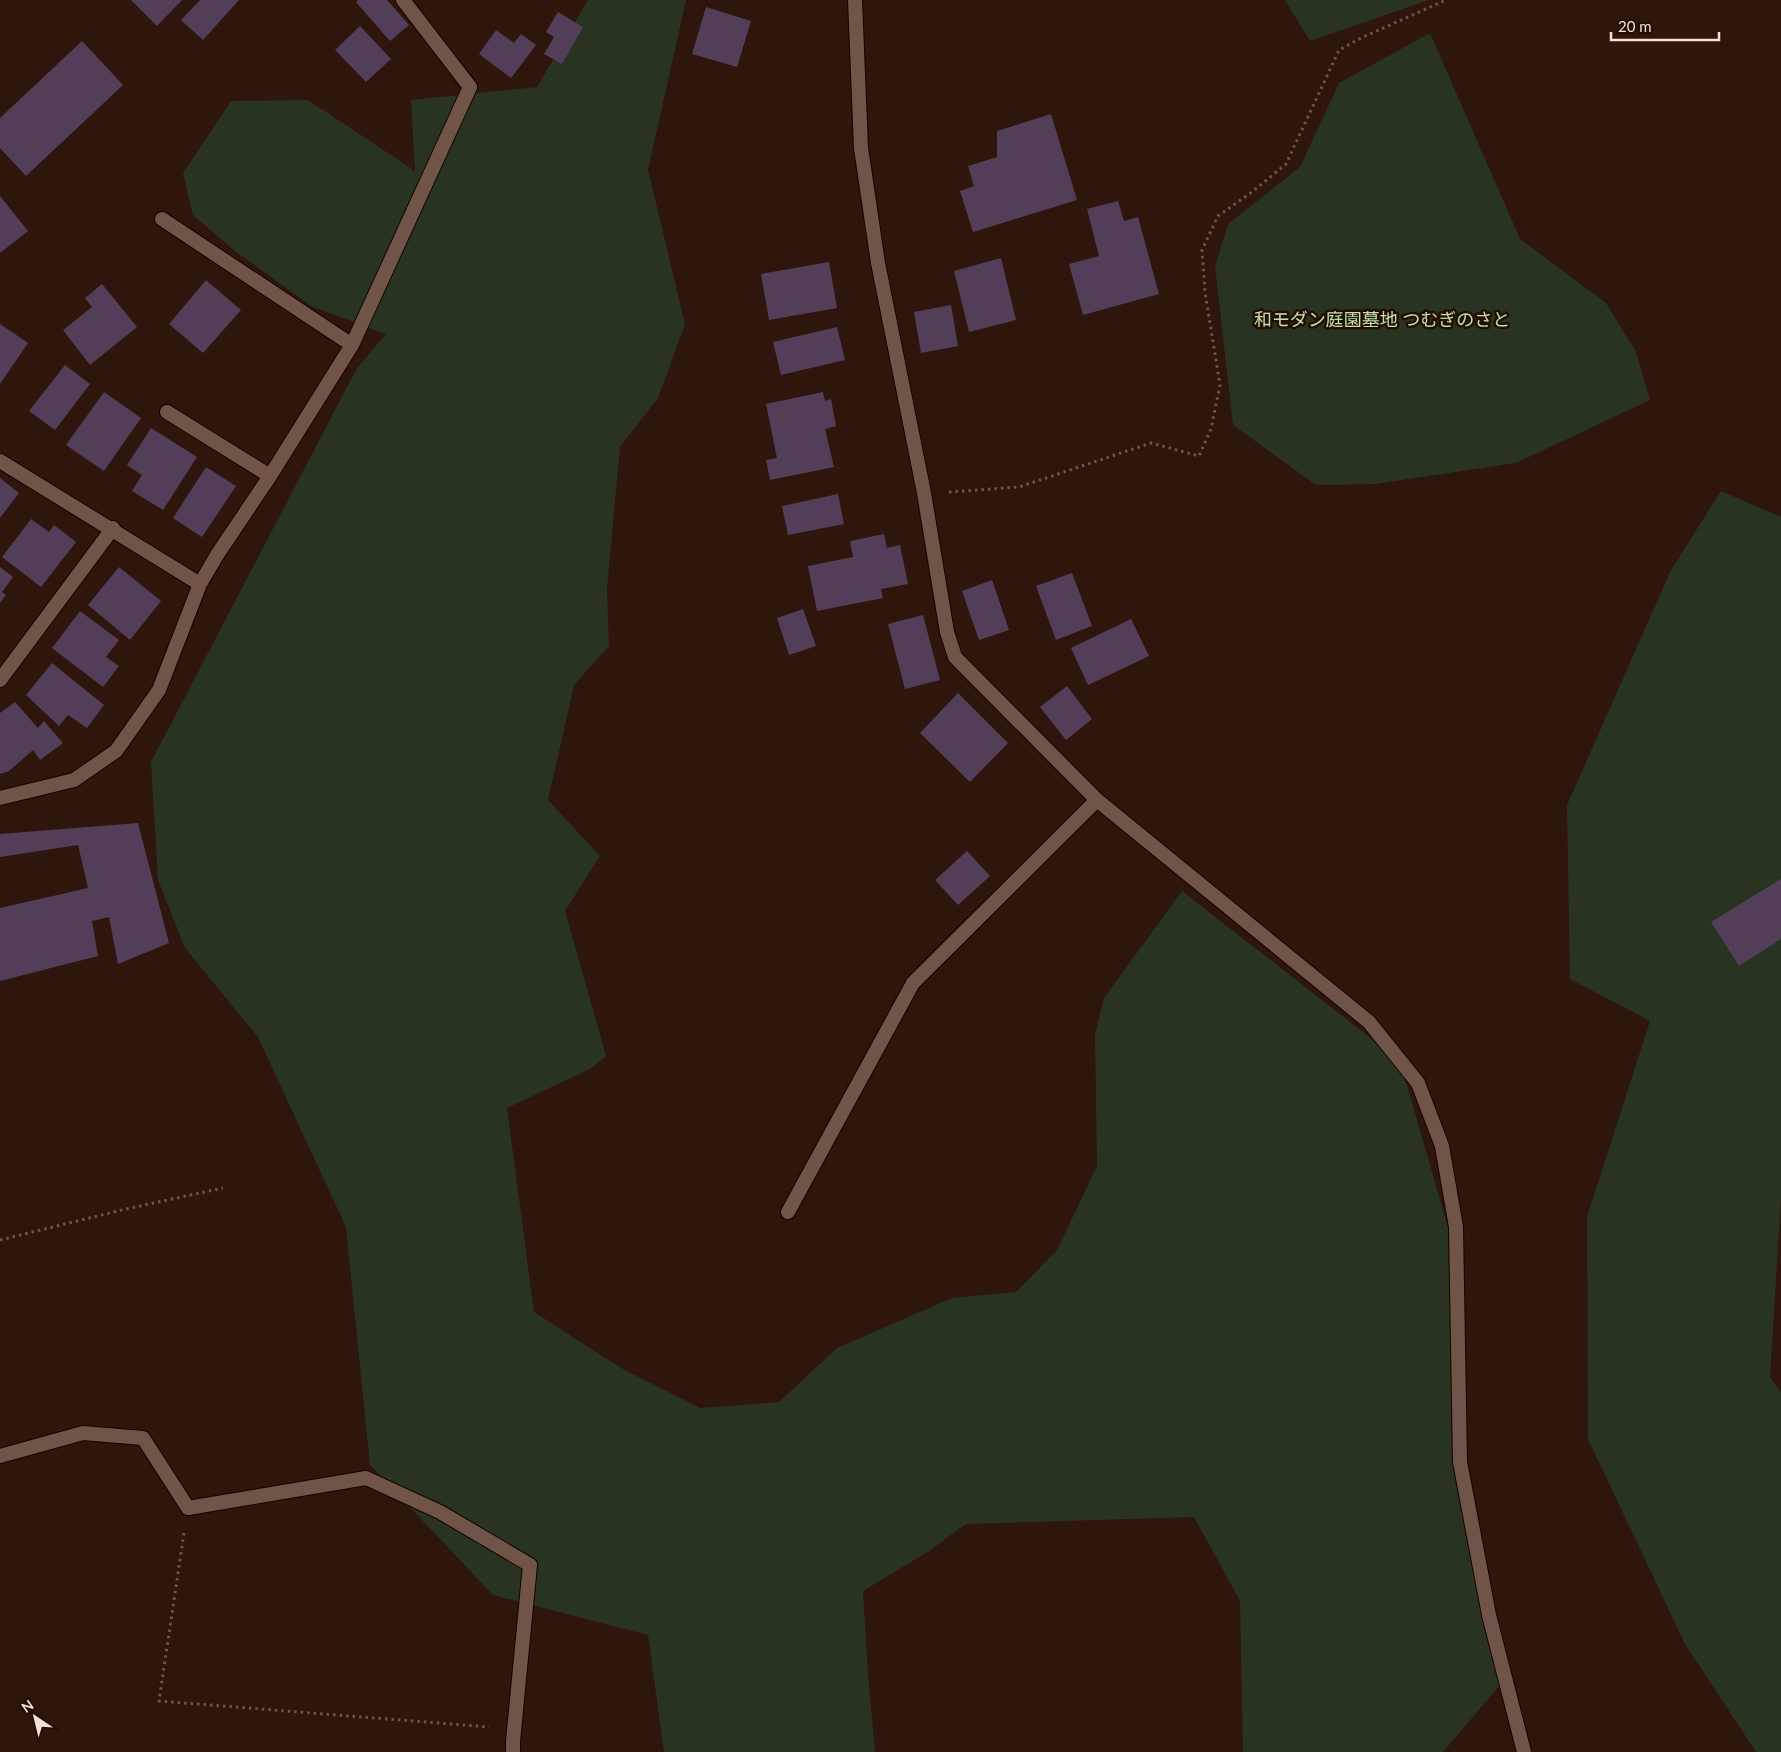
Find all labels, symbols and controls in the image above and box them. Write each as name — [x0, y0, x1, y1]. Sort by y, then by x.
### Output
scale bar — [1611, 10, 1718, 42]
text: 20 m — [1618, 17, 1652, 35]
park label: 和モダン庭園墓地 つむぎのさと — [1254, 308, 1510, 330]
north arrow — [10, 1692, 60, 1742]
text: N — [18, 1696, 37, 1716]

